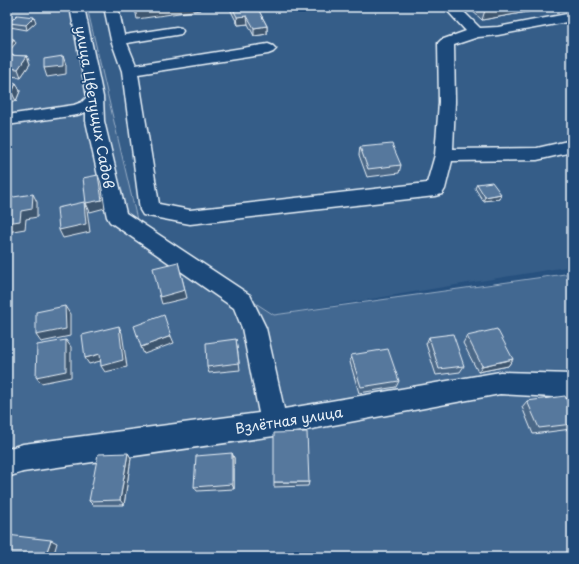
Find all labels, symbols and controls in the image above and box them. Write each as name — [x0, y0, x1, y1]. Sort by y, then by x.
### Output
street label: улица Цветущих Садов — [70, 24, 120, 190]
street label: Взлётная улица — [234, 401, 344, 439]

